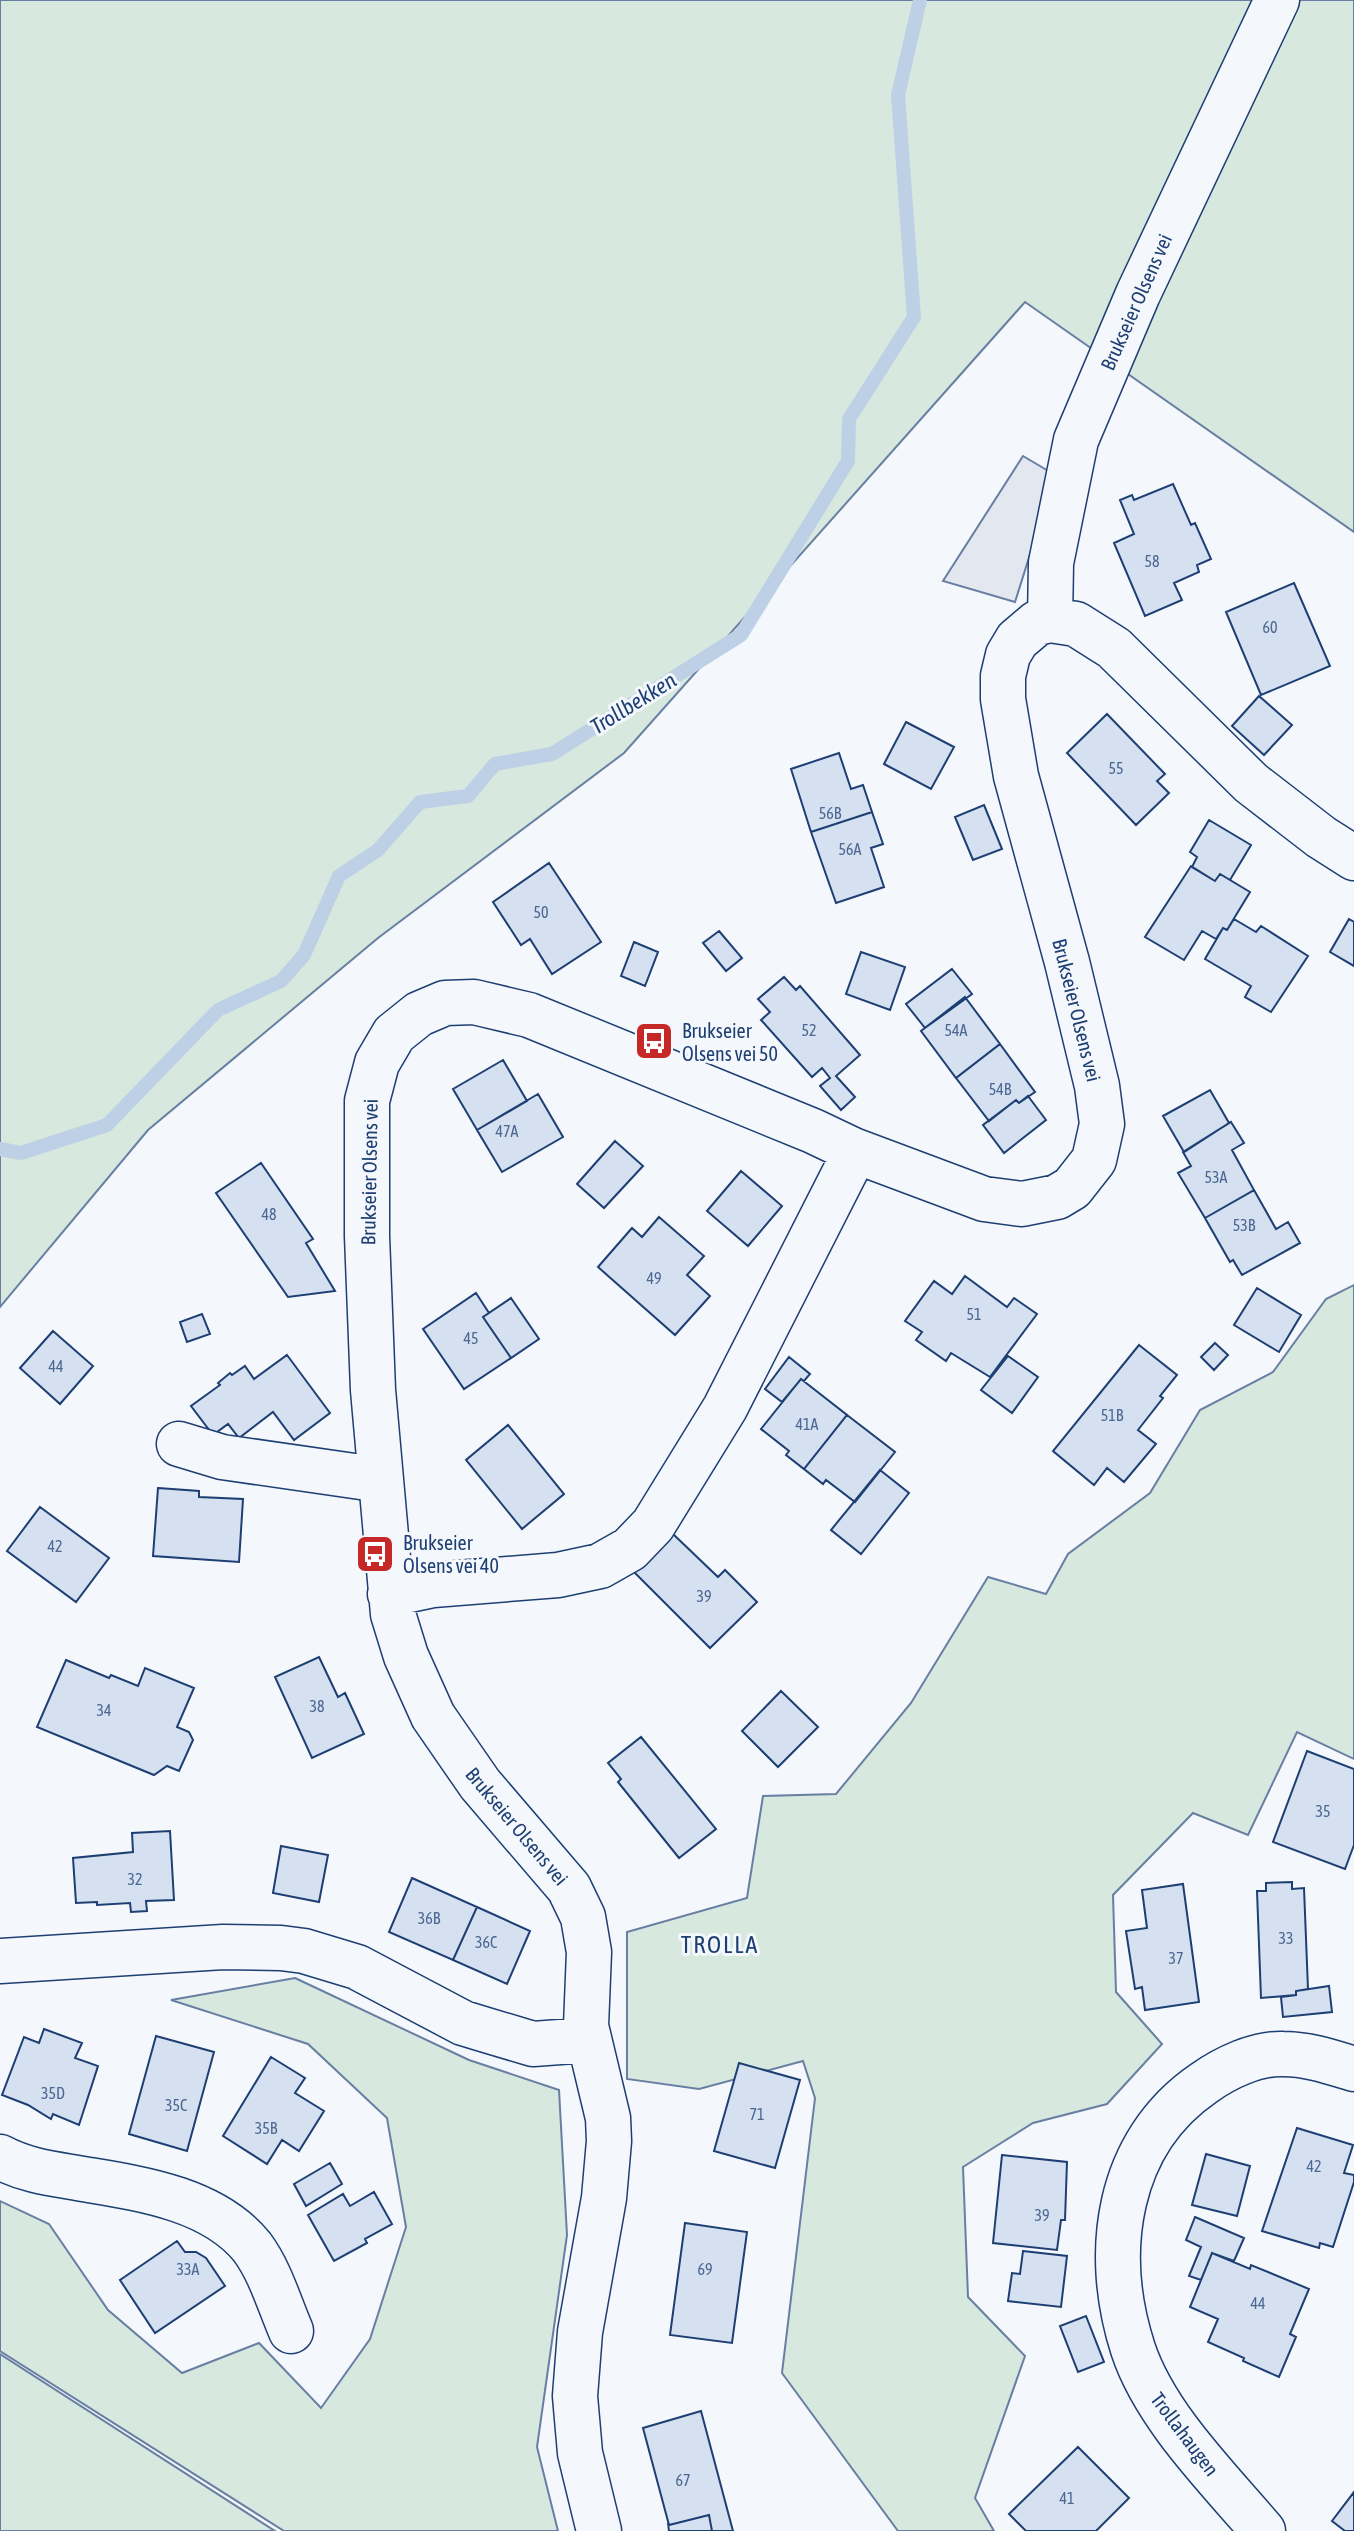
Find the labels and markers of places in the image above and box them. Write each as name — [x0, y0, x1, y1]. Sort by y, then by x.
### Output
place label: Brukseier Olsens vei 50 — [682, 1019, 778, 1065]
bus stop icon: Brukseier Olsens vei 50 — [633, 1020, 675, 1062]
place label: Brukseier Olsens vei 40 — [403, 1531, 499, 1577]
bus stop icon: Brukseier Olsens vei 40 — [354, 1533, 396, 1575]

